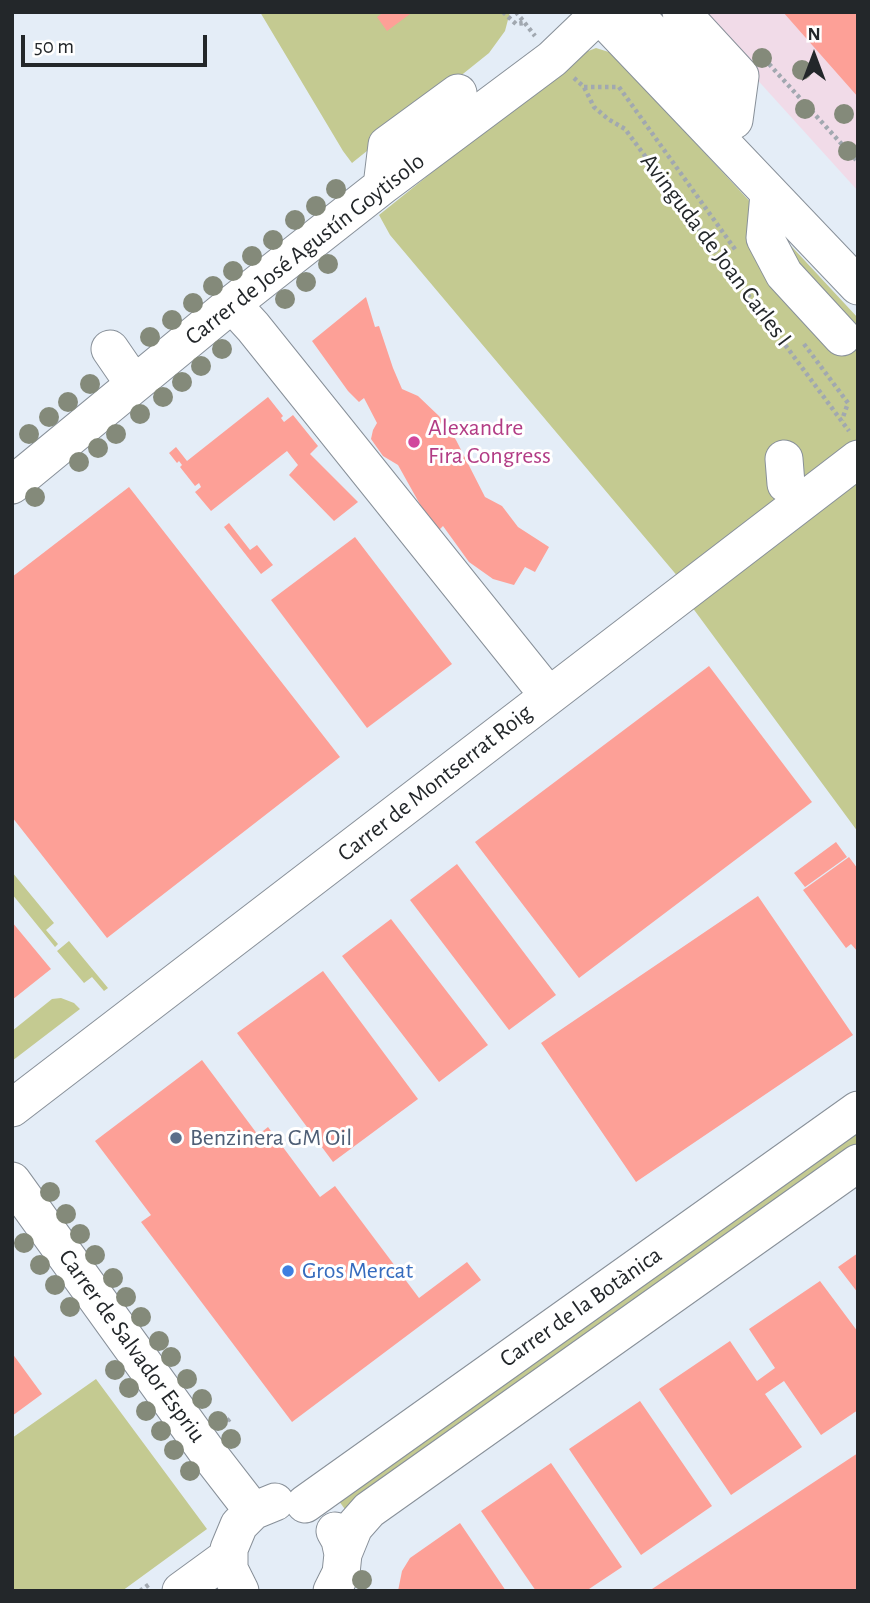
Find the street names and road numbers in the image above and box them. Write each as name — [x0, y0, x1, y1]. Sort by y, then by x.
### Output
street label: Carrer de José Agustín Goytisolo — [180, 147, 430, 351]
street label: Avinguda de Joan Carles I — [634, 148, 798, 352]
street label: Carrer de Montserrat Roig — [332, 698, 538, 868]
street label: Carrer de la Botànica — [494, 1240, 668, 1374]
street label: Carrer de Salvador Espriu — [52, 1244, 212, 1448]

